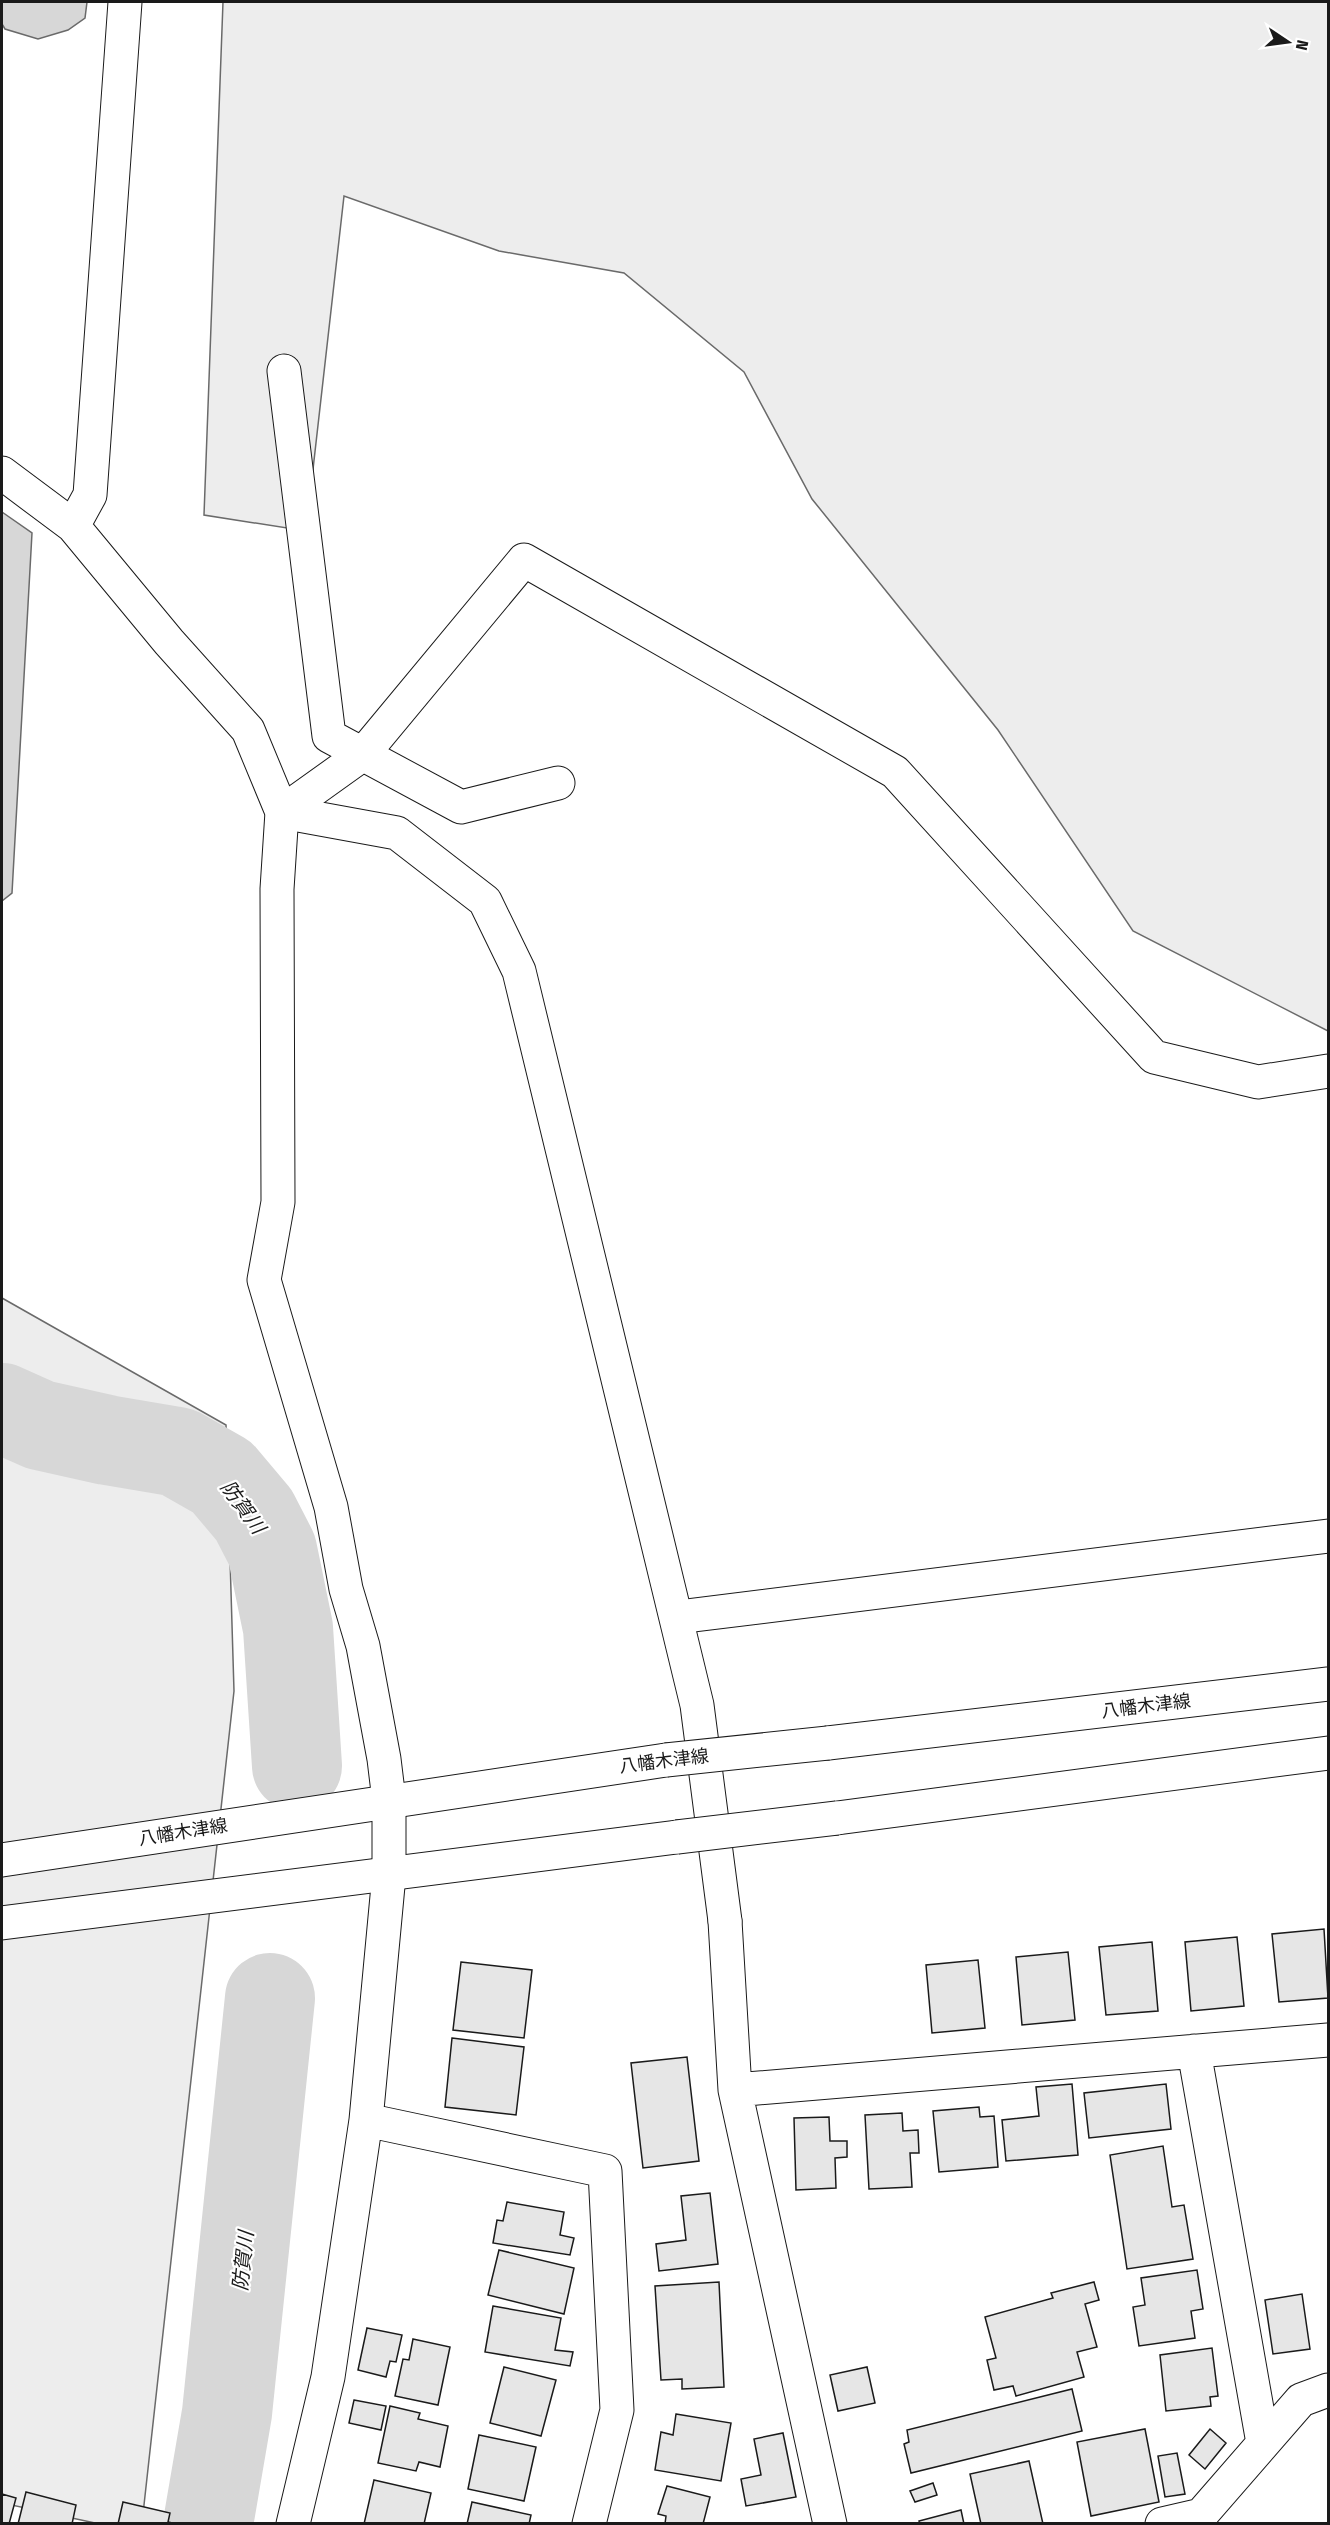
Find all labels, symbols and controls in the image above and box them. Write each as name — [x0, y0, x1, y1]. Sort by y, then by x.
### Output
north arrow — [1258, 12, 1318, 72]
text: N — [1292, 38, 1312, 52]
water label: 防賀川 — [216, 1476, 272, 1540]
street label: 八幡木津線 — [1100, 1690, 1192, 1722]
street label: 八幡木津線 — [618, 1745, 710, 1777]
street label: 八幡木津線 — [137, 1814, 229, 1850]
water label: 防賀川 — [228, 2228, 258, 2292]

